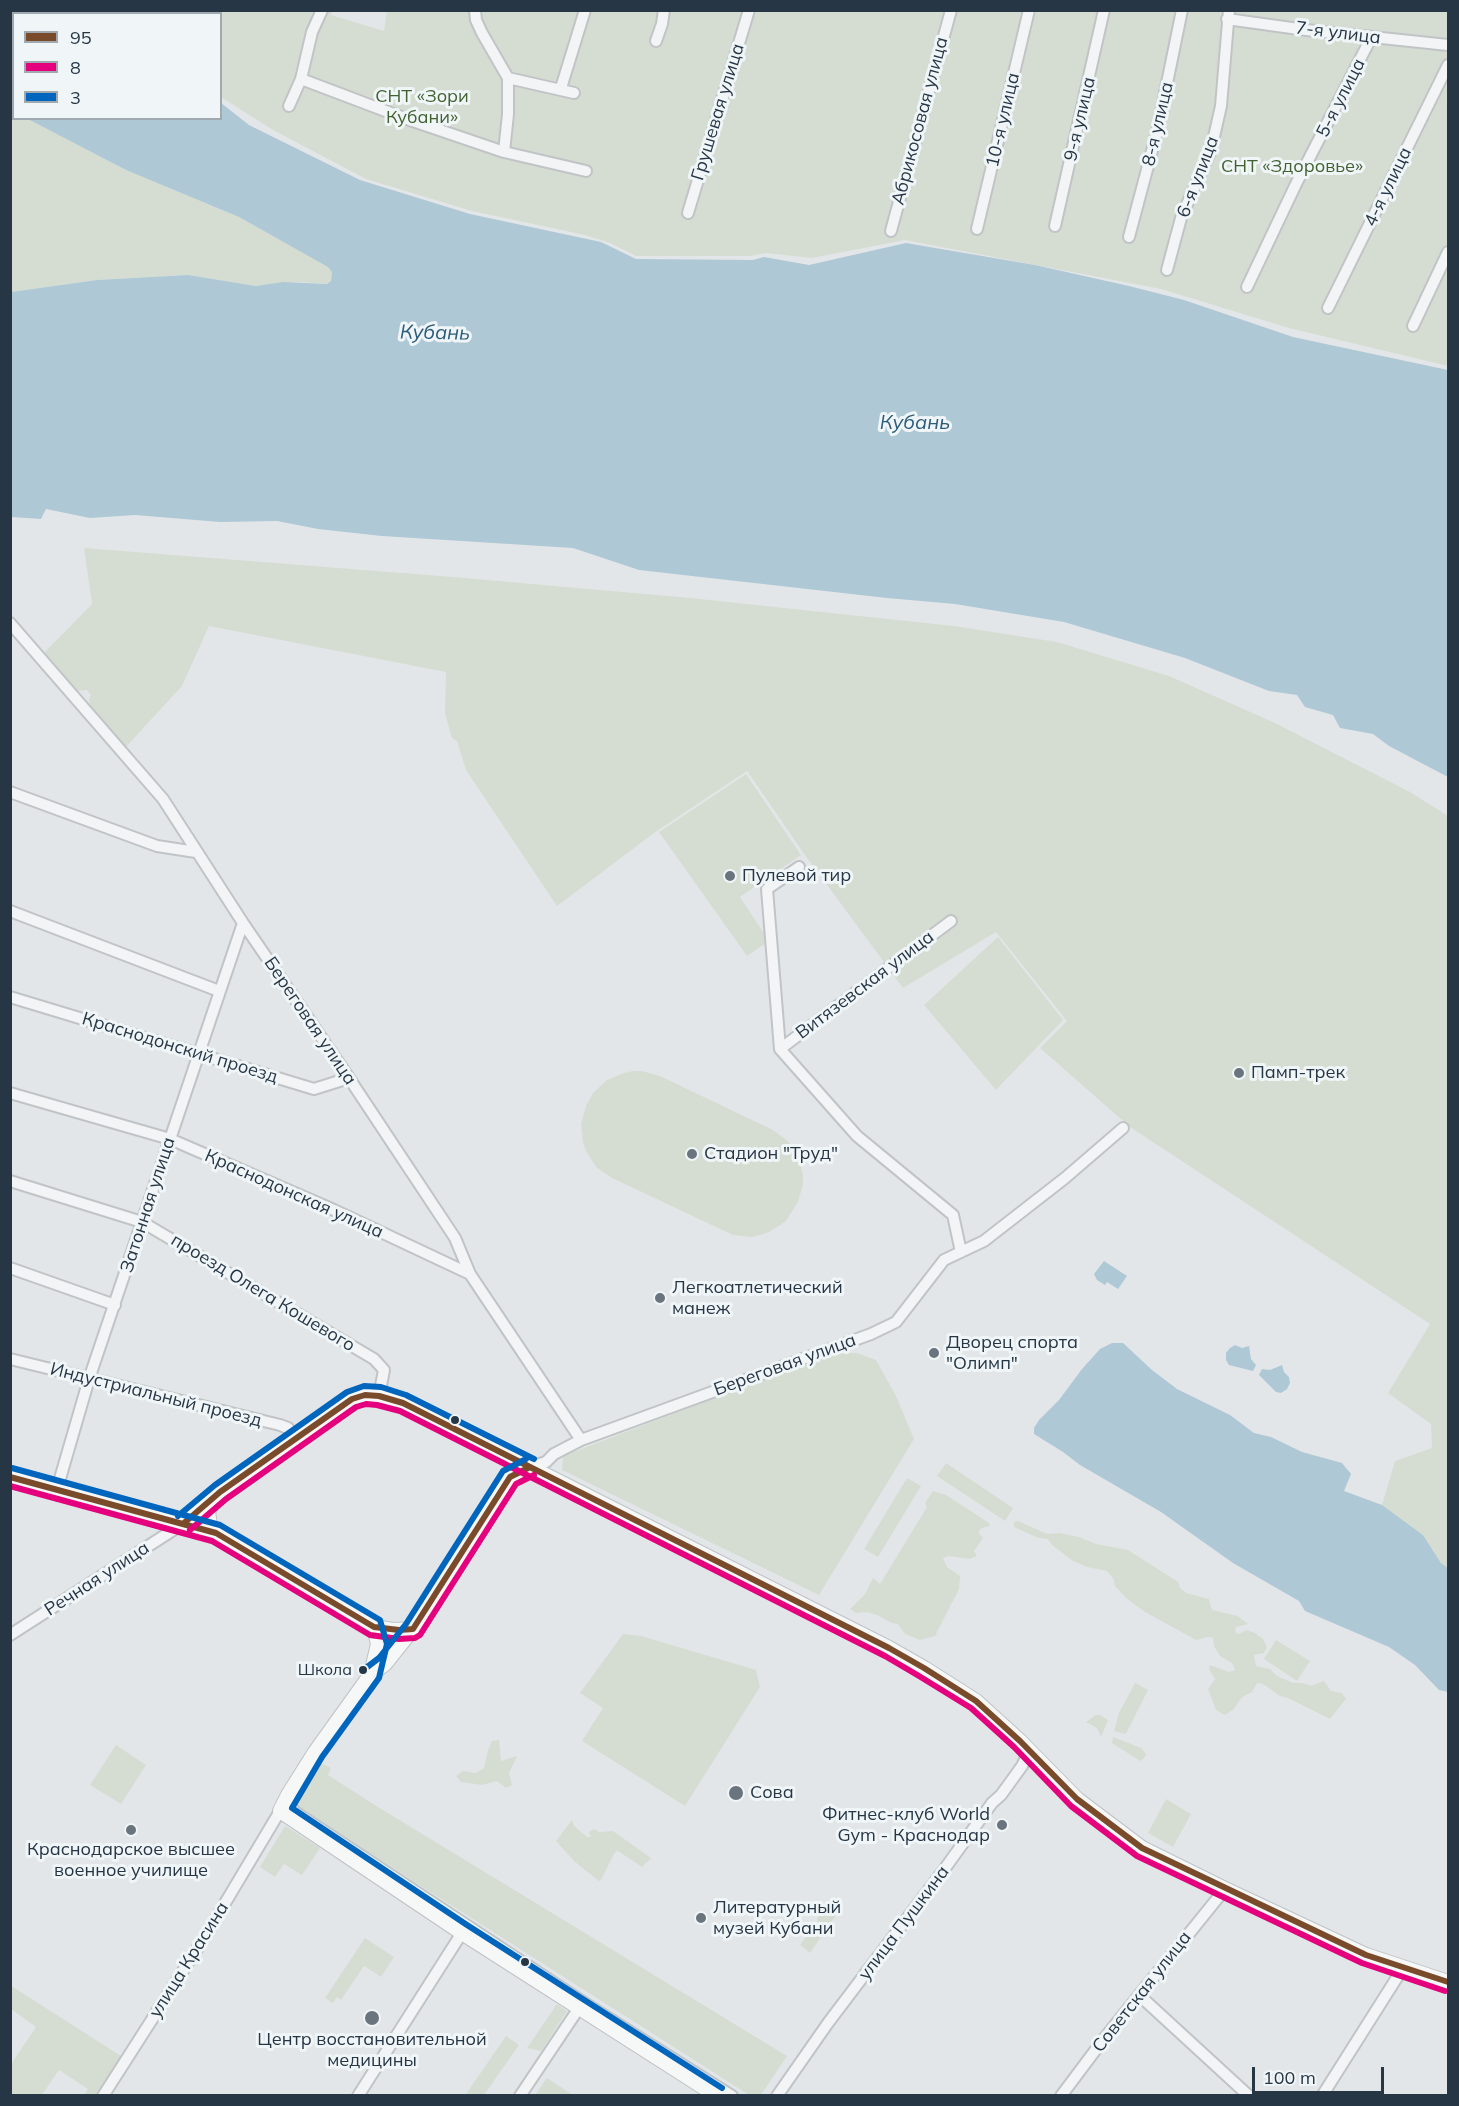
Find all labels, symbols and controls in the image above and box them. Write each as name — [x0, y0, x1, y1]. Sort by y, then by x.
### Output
legend — [12, 12, 222, 120]
street label: 7-я улица — [1294, 17, 1382, 49]
text: 95 — [70, 26, 92, 49]
street label: Абрикосовая улица — [887, 35, 953, 207]
street label: Грушевая улица — [687, 41, 749, 183]
street label: 5-я улица — [1312, 55, 1370, 141]
text: 8 — [70, 56, 81, 79]
street label: 10-я улица — [982, 71, 1024, 169]
street label: 9-я улица — [1060, 75, 1100, 163]
street label: 8-я улица — [1138, 80, 1178, 168]
text: 3 — [70, 86, 81, 109]
park label: СНТ «Зори Кубани» — [375, 86, 469, 128]
street label: 6-я улица — [1173, 133, 1223, 221]
street label: 4-я улица — [1360, 144, 1416, 230]
park label: СНТ «Здоровье» — [1221, 156, 1363, 178]
water label: Кубань — [400, 320, 470, 346]
water label: Кубань — [880, 411, 950, 435]
place label: Пулевой тир — [742, 865, 851, 887]
marker: Пулевой тир — [723, 869, 737, 883]
street label: Витязевская улица — [792, 926, 938, 1044]
street label: Береговая улица — [259, 953, 361, 1089]
street label: Краснодонский проезд — [80, 1008, 280, 1088]
place label: Памп-трек — [1251, 1062, 1345, 1084]
marker: Памп-трек — [1232, 1066, 1246, 1080]
street label: Затонная улица — [116, 1135, 180, 1275]
place label: Стадион "Труд" — [704, 1143, 838, 1165]
street label: Краснодонская улица — [201, 1145, 387, 1243]
marker: Стадион "Труд" — [685, 1147, 699, 1161]
street label: проезд Олега Кошевого — [167, 1229, 359, 1357]
place label: Легкоатлетический манеж — [672, 1277, 843, 1320]
marker: Легкоатлетический манеж — [653, 1291, 667, 1305]
street label: Береговая улица — [711, 1329, 859, 1401]
place label: Дворец спорта "Олимп" — [946, 1332, 1078, 1374]
marker: Дворец спорта "Олимп" — [927, 1346, 941, 1360]
street label: Индустриальный проезд — [48, 1358, 264, 1432]
unlabelled marker — [449, 1414, 461, 1426]
street label: Речная улица — [41, 1537, 153, 1621]
place label: Школа — [298, 1660, 352, 1680]
marker: Школа — [357, 1664, 369, 1676]
place label: Сова — [750, 1782, 794, 1804]
marker: Сова — [727, 1784, 745, 1802]
place label: Фитнес-клуб World Gym - Краснодар — [822, 1804, 990, 1846]
marker: Фитнес-клуб World Gym - Краснодар — [995, 1818, 1009, 1832]
marker: Краснодарское высшее военное училище — [124, 1823, 138, 1837]
place label: Краснодарское высшее военное училище — [27, 1839, 235, 1882]
street label: улица Пушкина — [854, 1862, 954, 1984]
place label: Литературный музей Кубани — [713, 1897, 841, 1940]
street label: улица Красина — [145, 1898, 233, 2022]
marker: Литературный музей Кубани — [694, 1911, 708, 1925]
street label: Советская улица — [1088, 1927, 1196, 2057]
unlabelled marker — [519, 1956, 531, 1968]
marker: Центр восстановительной медицины — [363, 2009, 381, 2027]
place label: Центр восстановительной медицины — [257, 2029, 487, 2072]
scale bar — [1255, 2055, 1387, 2093]
text: 100 m — [1263, 2066, 1316, 2089]

